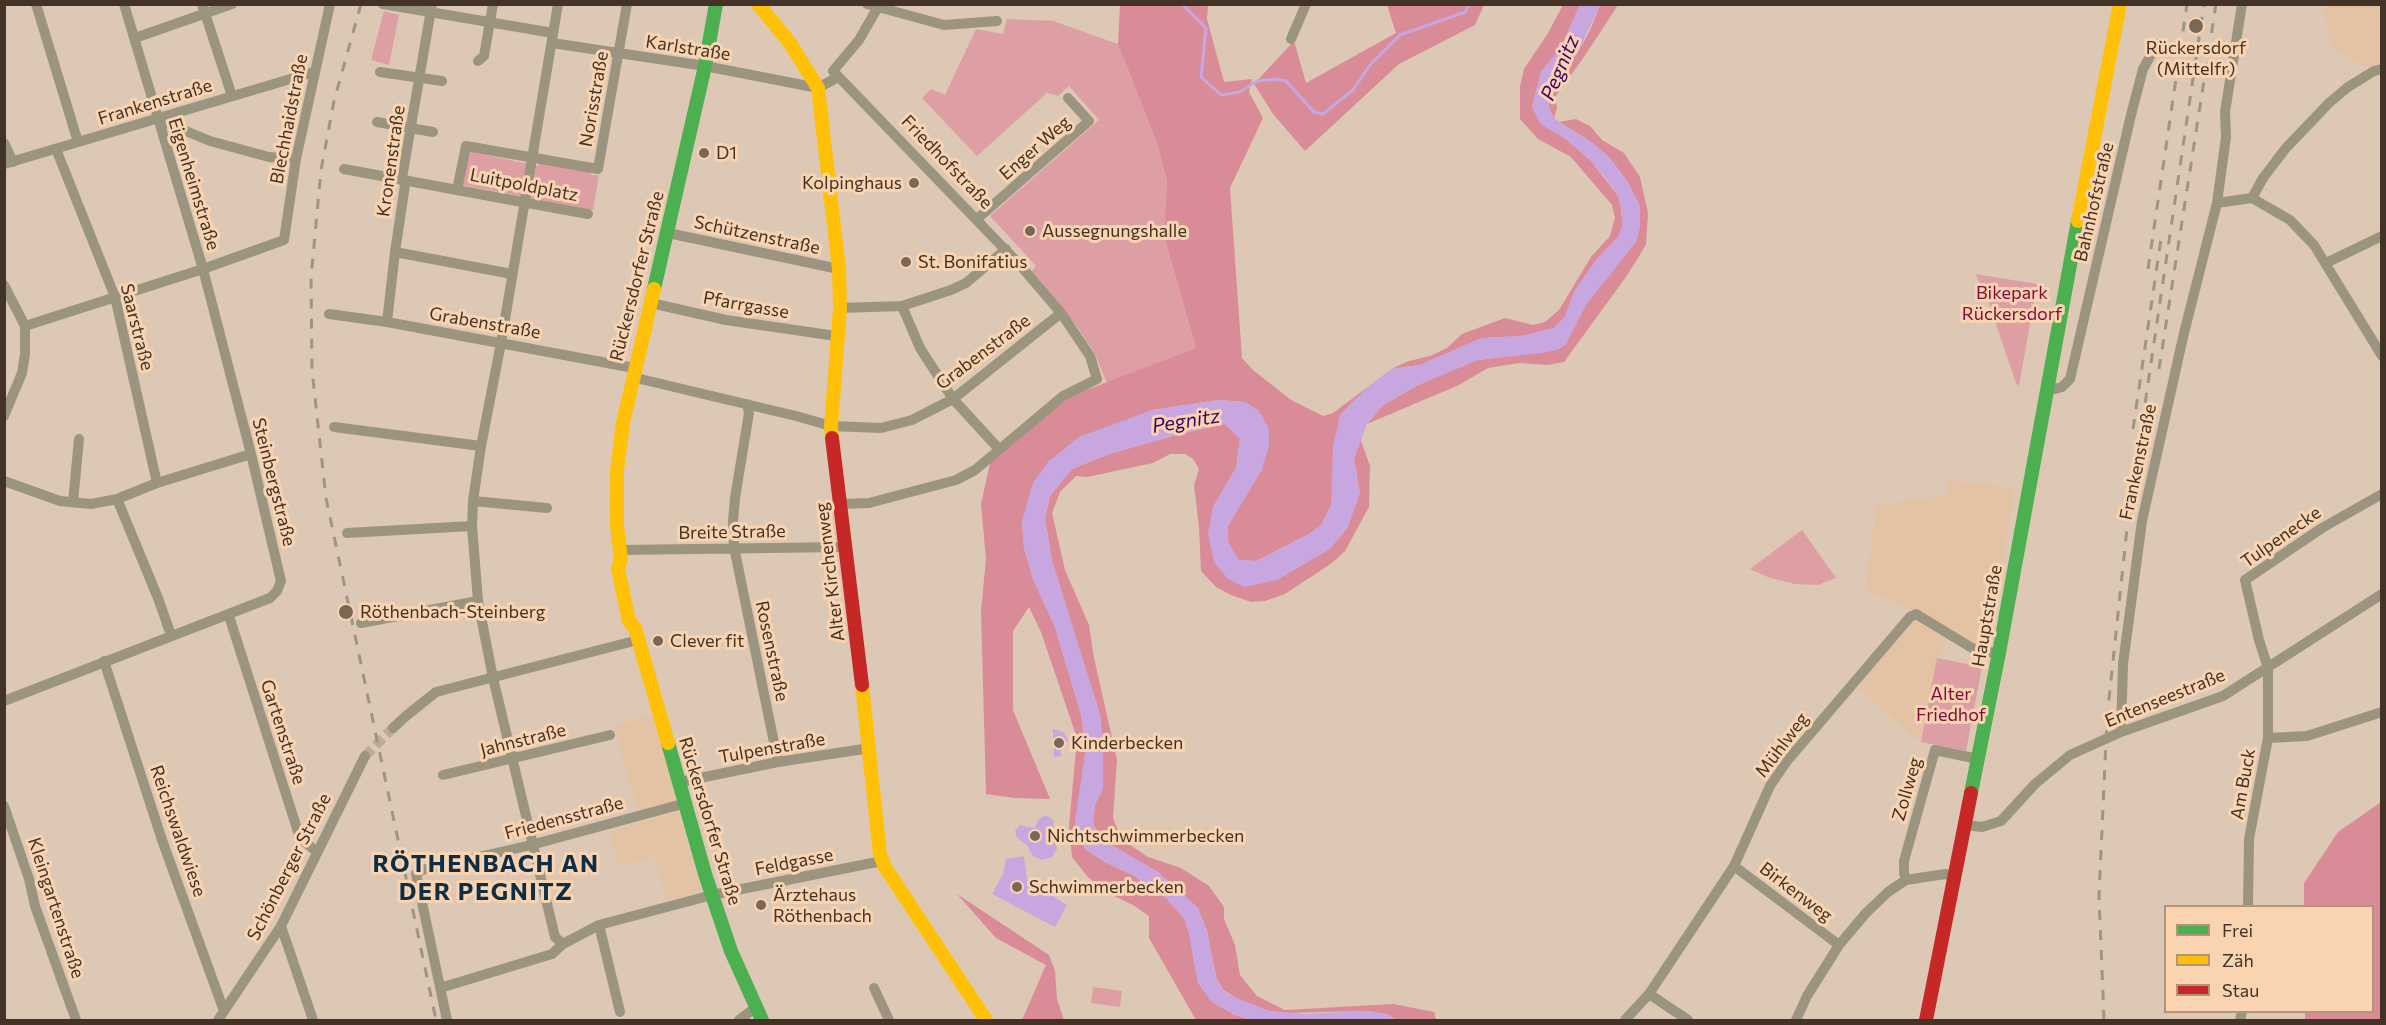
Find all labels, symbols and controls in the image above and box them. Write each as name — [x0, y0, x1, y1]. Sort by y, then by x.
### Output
marker: Rückersdorf (Mittelfr) — [2187, 17, 2205, 35]
street label: Karlstraße — [644, 31, 732, 65]
water label: Pegnitz — [1536, 32, 1584, 104]
place label: Rückersdorf (Mittelfr) — [2146, 37, 2246, 80]
street label: Norisstraße — [575, 50, 613, 148]
street label: Blechhaidstraße — [266, 52, 312, 186]
street label: Frankenstraße — [95, 74, 215, 130]
street label: Kronenstraße — [372, 104, 410, 218]
street label: Friedhofstraße — [897, 111, 997, 213]
street label: Enger Weg — [995, 111, 1075, 185]
street label: Eigenheimstraße — [164, 115, 224, 253]
street label: Bahnhofstraße — [2070, 140, 2118, 264]
place label: D1 — [716, 142, 737, 164]
marker: D1 — [697, 146, 711, 160]
street label: Luitpoldplatz — [468, 164, 580, 206]
place label: Kolpinghaus — [802, 172, 902, 194]
marker: Kolpinghaus — [907, 176, 921, 190]
street label: Rückersdorfer Straße — [605, 189, 669, 363]
street label: Schützenstraße — [692, 211, 822, 259]
place label: Aussegnungshalle — [1042, 220, 1187, 242]
marker: Aussegnungshalle — [1023, 224, 1037, 238]
place label: St. Bonifatius — [918, 251, 1027, 273]
marker: St. Bonifatius — [899, 255, 913, 269]
street label: Saarstraße — [116, 281, 158, 373]
park label: Bikepark Rückersdorf — [1962, 282, 2062, 324]
street label: Pfarrgasse — [701, 287, 791, 323]
street label: Grabenstraße — [428, 303, 542, 343]
street label: Grabenstraße — [932, 310, 1034, 394]
street label: Frankenstraße — [2115, 402, 2161, 522]
water label: Pegnitz — [1150, 404, 1222, 438]
street label: Steinbergstraße — [248, 416, 300, 548]
street label: Alter Kirchenweg — [811, 501, 849, 643]
street label: Tulpenecke — [2237, 502, 2325, 572]
street label: Breite Straße — [678, 520, 786, 544]
street label: Hauptstraße — [1967, 563, 2007, 669]
street label: Rosenstraße — [751, 599, 793, 703]
place label: Röthenbach-Steinberg — [360, 601, 546, 623]
marker: Röthenbach-Steinberg — [337, 603, 355, 621]
place label: Clever fit — [670, 630, 744, 652]
marker: Clever fit — [651, 634, 665, 648]
street label: Entenseestraße — [2102, 664, 2228, 732]
street label: Gartenstraße — [256, 677, 310, 787]
park label: Alter Friedhof — [1916, 683, 1986, 726]
street label: Mühlweg — [1751, 708, 1813, 782]
street label: Jahnstraße — [478, 719, 568, 761]
street label: Tulpenstraße — [717, 728, 827, 768]
place label: Kinderbecken — [1071, 732, 1183, 754]
street label: Rückersdorfer Straße — [674, 734, 746, 908]
marker: Kinderbecken — [1052, 736, 1066, 750]
street label: Am Buck — [2226, 747, 2260, 821]
street label: Zollweg — [1888, 755, 1926, 823]
street label: Reichswaldwiese — [145, 762, 211, 900]
street label: Schönberger Straße — [242, 790, 336, 944]
street label: Friedensstraße — [502, 792, 626, 844]
place label: Nichtschwimmerbecken — [1047, 825, 1244, 847]
marker: Nichtschwimmerbecken — [1028, 829, 1042, 843]
street label: Kleingartenstraße — [23, 835, 89, 981]
street label: Feldgasse — [753, 844, 835, 880]
district label: RÖTHENBACH AN DER PEGNITZ — [373, 850, 599, 906]
street label: Birkenweg — [1755, 858, 1837, 926]
place label: Schwimmerbecken — [1029, 876, 1184, 898]
marker: Schwimmerbecken — [1010, 880, 1024, 894]
place label: Ärztehaus Röthenbach — [773, 884, 872, 926]
marker: Ärztehaus Röthenbach — [754, 898, 768, 912]
legend — [2164, 905, 2374, 1013]
text: Frei — [2222, 919, 2253, 941]
text: Zäh — [2222, 949, 2254, 971]
text: Stau — [2222, 979, 2259, 1001]

